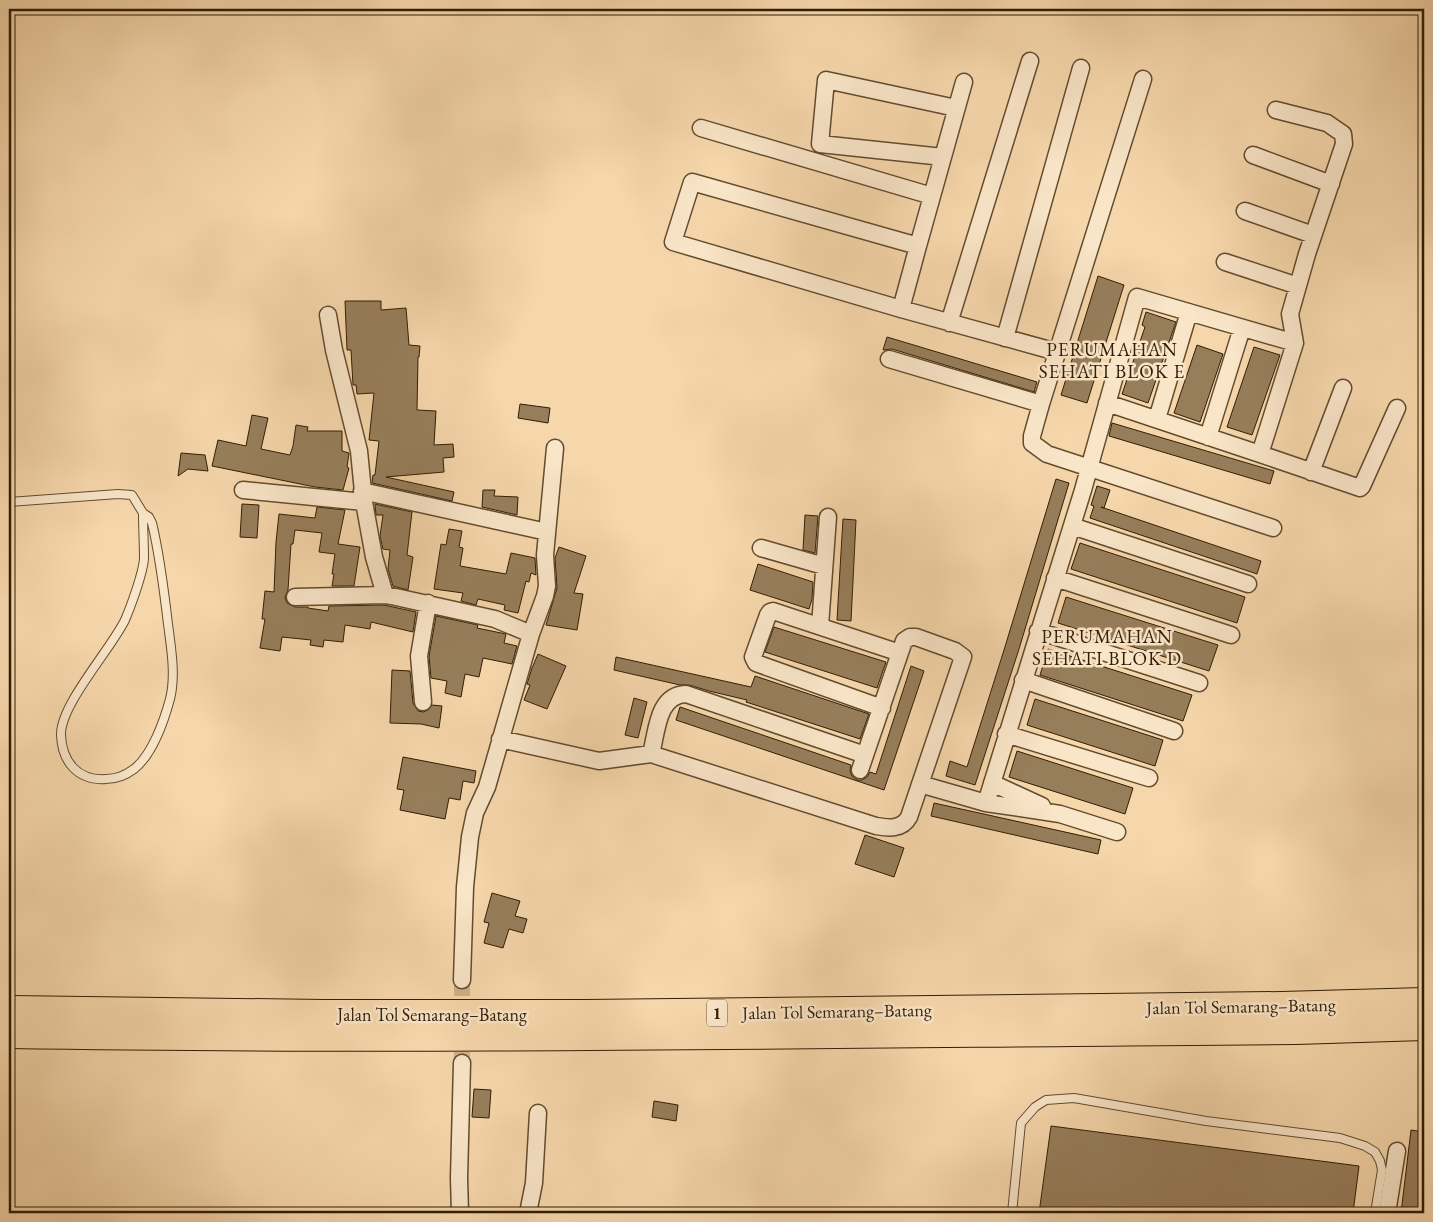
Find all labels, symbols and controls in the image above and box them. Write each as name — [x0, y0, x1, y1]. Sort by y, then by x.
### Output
district label: PERUMAHAN SEHATI BLOK E — [1039, 337, 1185, 384]
district label: PERUMAHAN SEHATI BLOK D — [1032, 624, 1182, 671]
street label: Jalan Tol Semarang–Batang — [1144, 993, 1336, 1019]
street label: Jalan Tol Semarang–Batang — [740, 998, 932, 1024]
road number: 1 — [707, 1000, 727, 1026]
street label: Jalan Tol Semarang–Batang — [335, 1003, 527, 1026]

